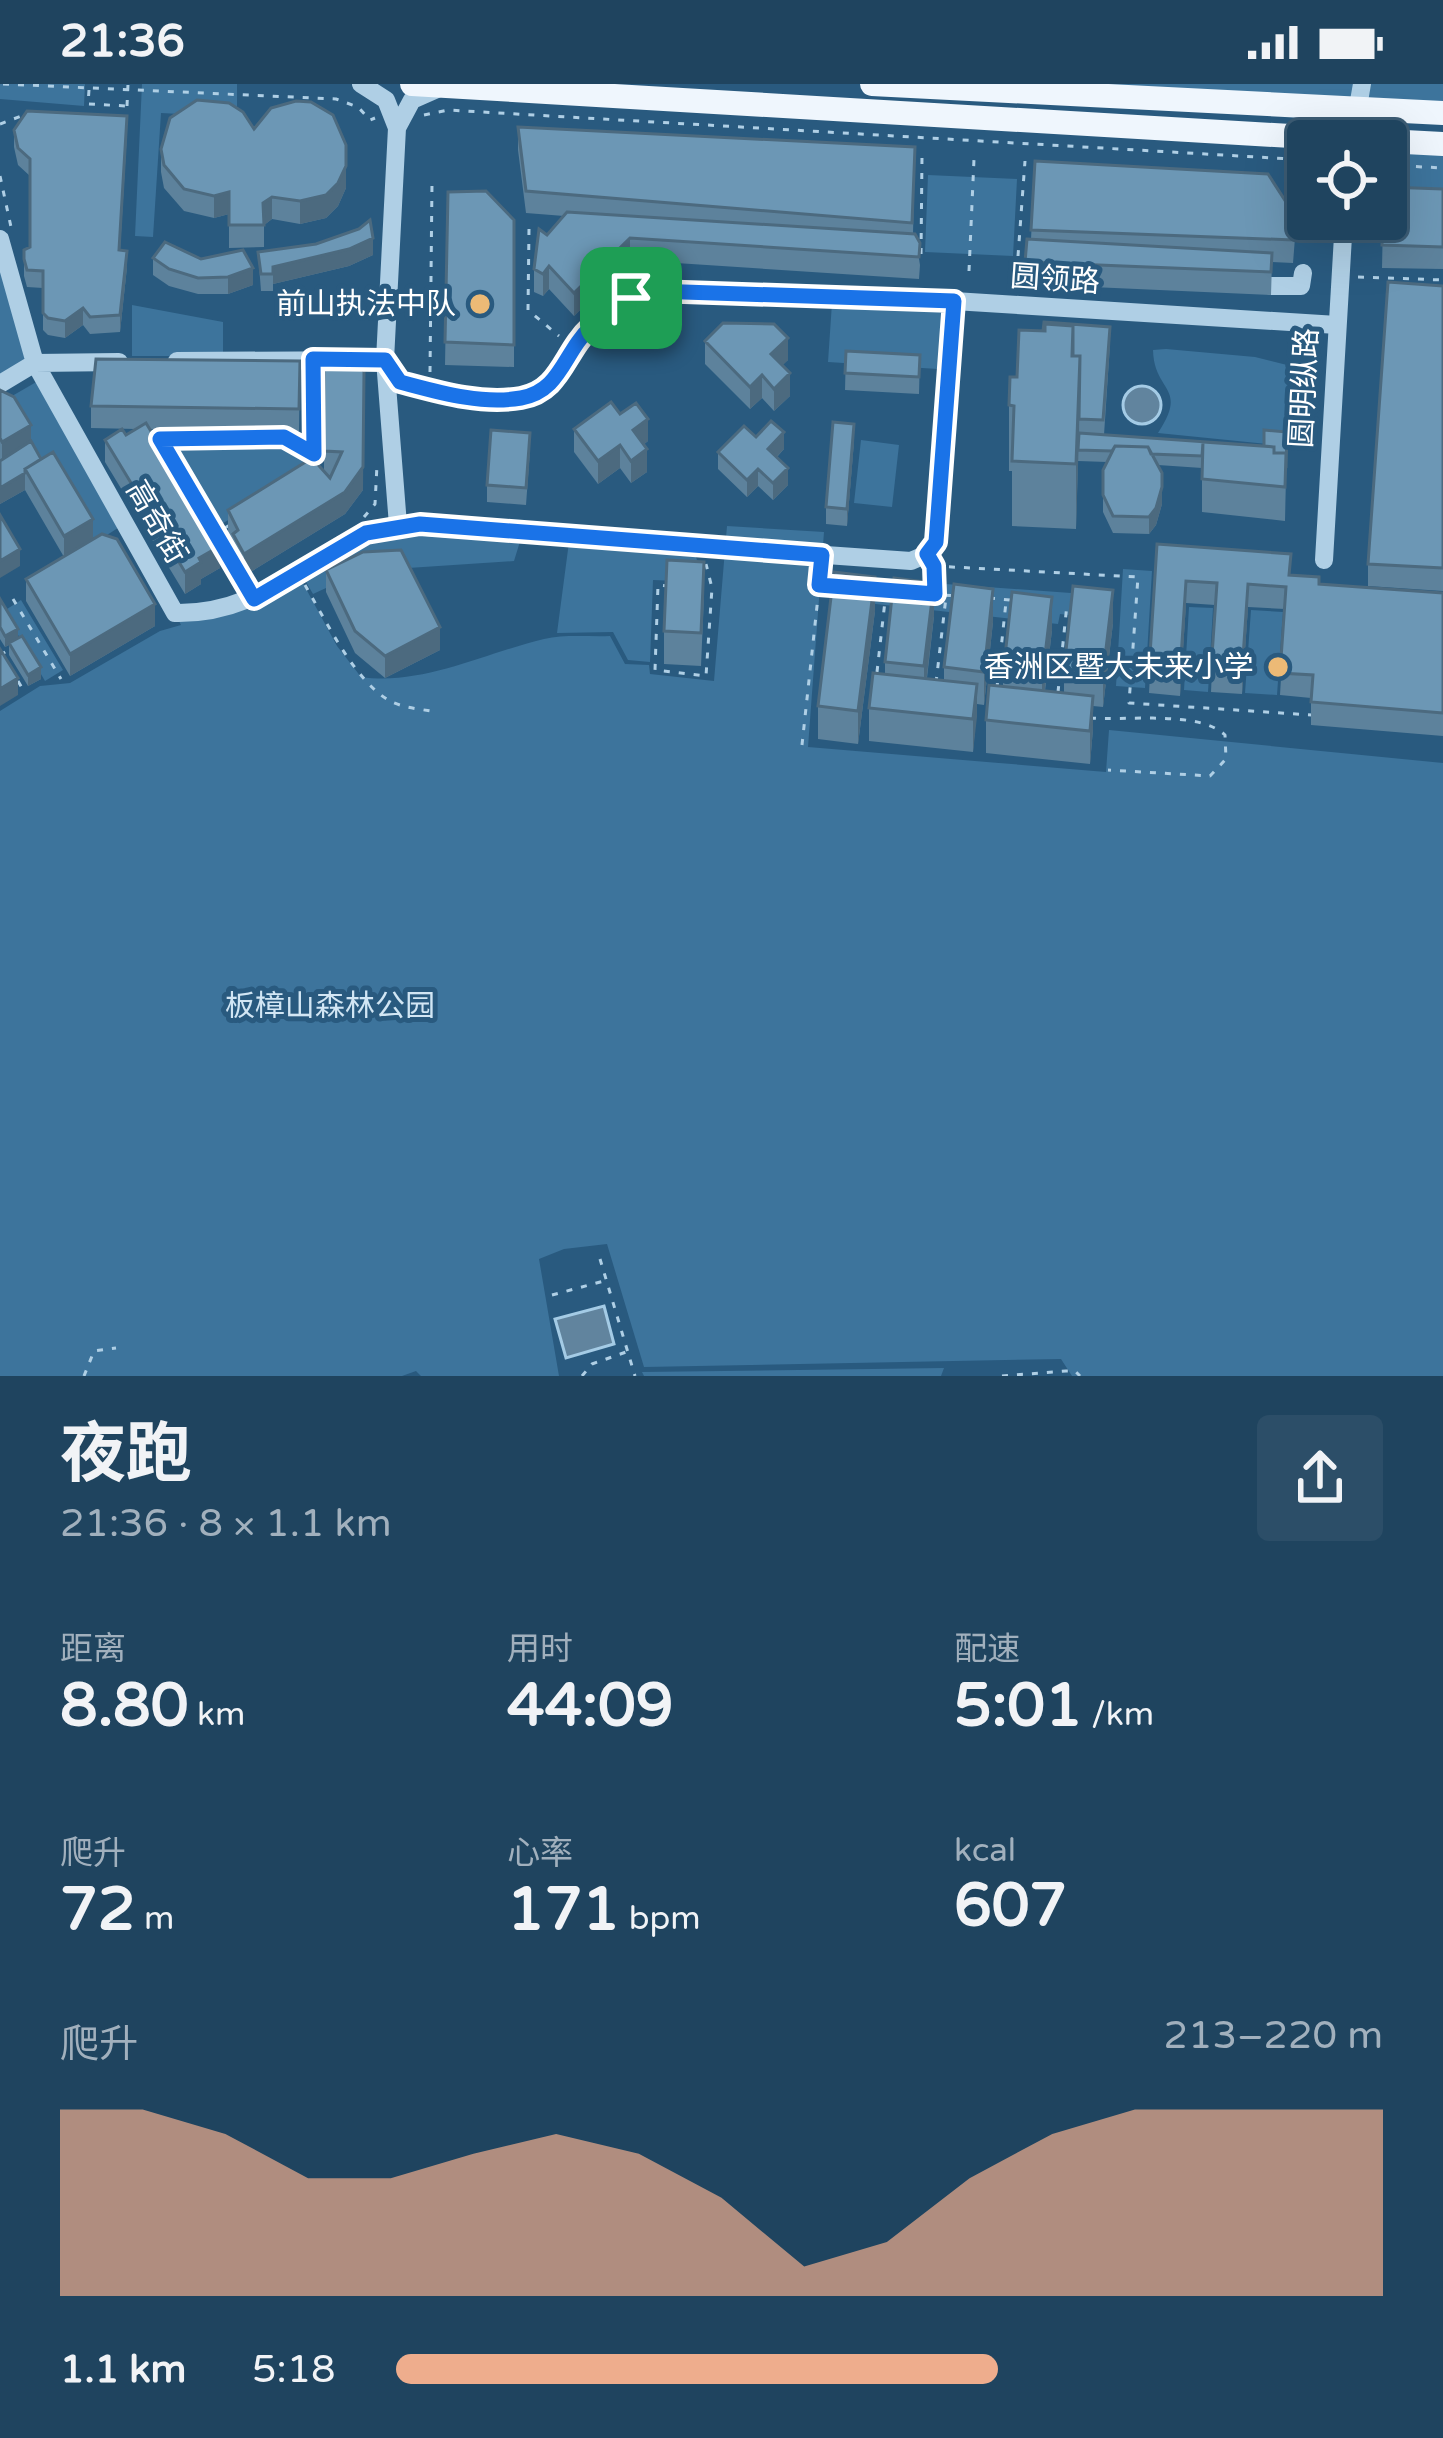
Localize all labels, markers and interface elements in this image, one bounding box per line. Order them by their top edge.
text: 21:36 [60,15,185,69]
map controls [1287,120,1407,240]
button: locate [1287,120,1407,240]
pin [580,247,682,349]
street label: 圆领路 [1009,258,1101,301]
icon: arrive [598,265,664,331]
place label: 前山执法中队 [276,286,456,323]
marker: 前山执法中队 [467,291,493,317]
street label: 圆明纵路 [1283,327,1326,449]
street label: 高奇街 [118,474,195,570]
place label: 香洲区暨大未来小学 [984,649,1254,686]
marker: 香洲区暨大未来小学 [1265,654,1291,680]
park label: 板樟山森林公园 [225,988,435,1025]
text: 夜跑 [60,1415,192,1495]
button: share [1257,1415,1383,1541]
text: 21:36 · 8 × 1.1 km [60,1500,392,1547]
text: 距离 [60,1630,126,1669]
text: 用时 [507,1630,573,1669]
text: 配速 [954,1630,1020,1669]
text: 8.80 [60,1670,188,1742]
text: 44:09 [507,1670,673,1742]
text: 5:01 [954,1670,1083,1742]
text: km [188,1695,245,1734]
text: /km [1083,1695,1154,1734]
text: kcal [954,1831,1016,1870]
text: 爬升 [60,1834,126,1873]
text: 心率 [507,1834,573,1873]
text: 607 [954,1870,1067,1942]
text: 72 [60,1874,135,1946]
text: 171 [507,1874,620,1946]
text: m [135,1899,174,1938]
text: bpm [620,1899,701,1938]
text: 213–220 m [1163,2012,1383,2059]
text: 爬升 [60,2021,138,2068]
text: 1.1 km [60,2346,186,2393]
text: 5:18 [252,2346,336,2393]

